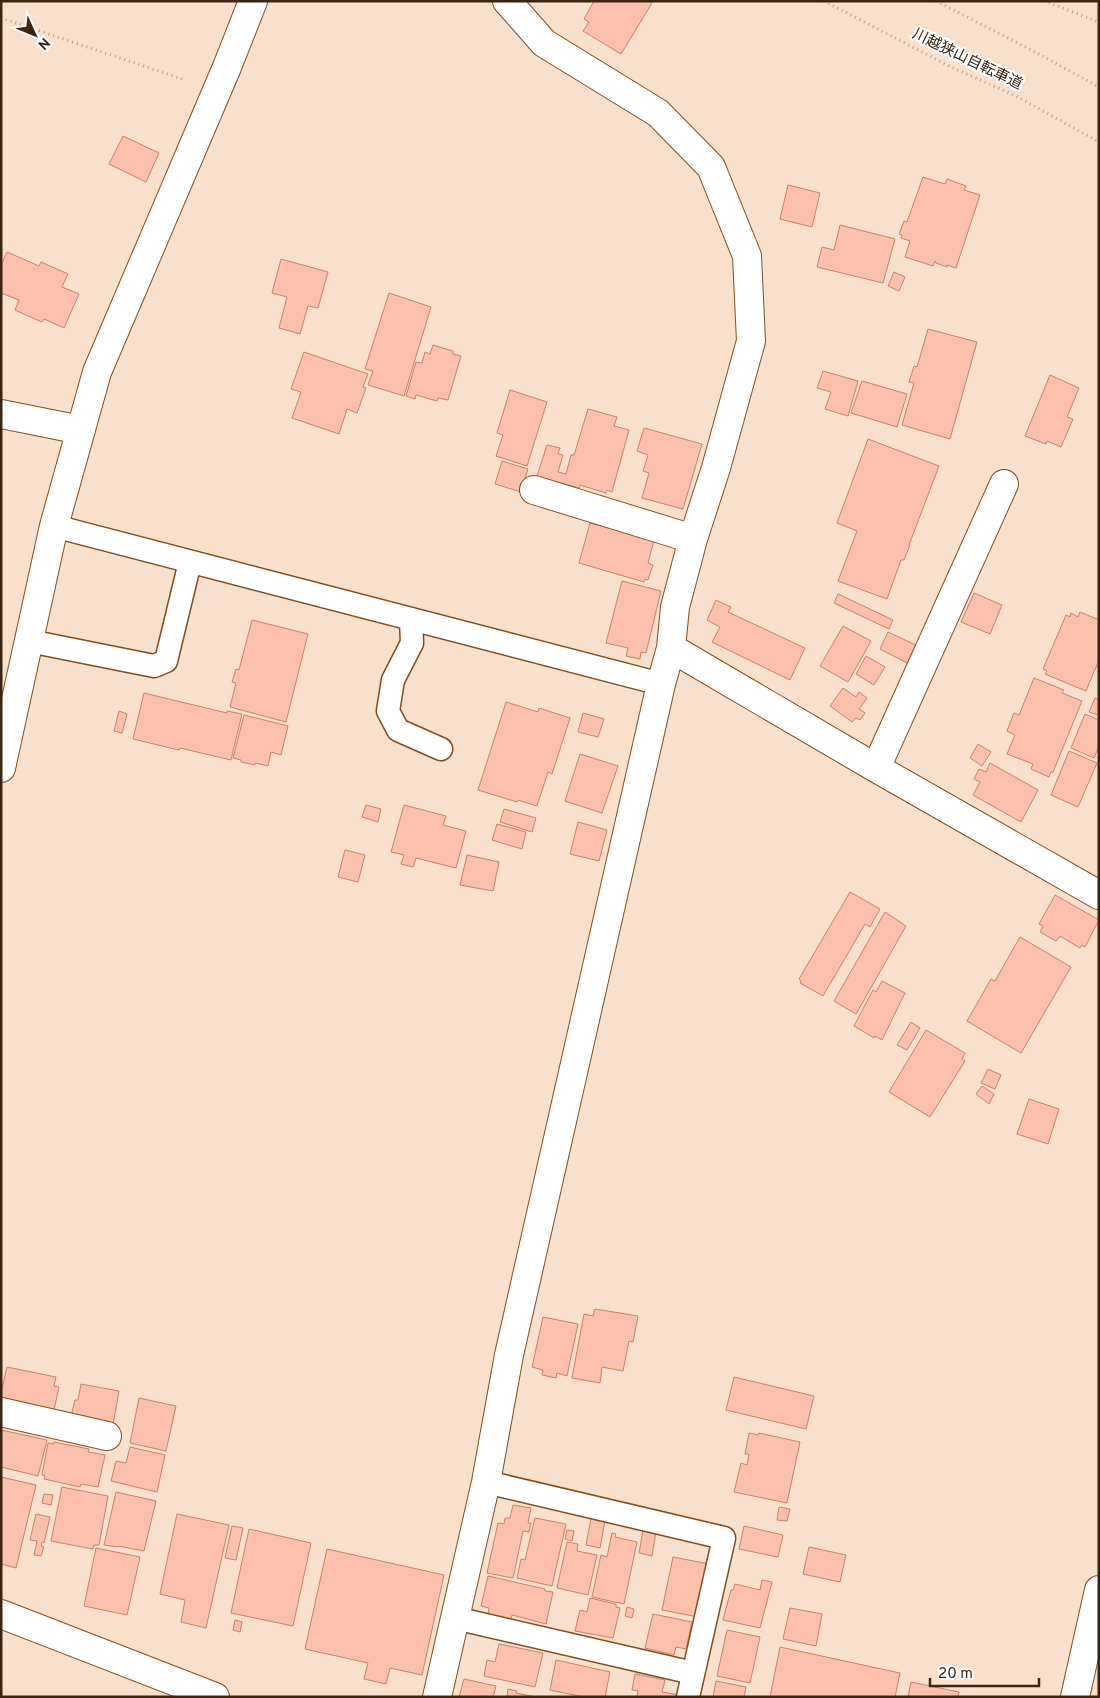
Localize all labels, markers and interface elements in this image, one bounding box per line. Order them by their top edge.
north arrow [10,10,60,60]
street label: 川越狭山自転車道 [909,25,1025,95]
text: N [34,33,53,53]
scale bar [930,1656,1039,1688]
text: 20 m [938,1665,973,1684]

